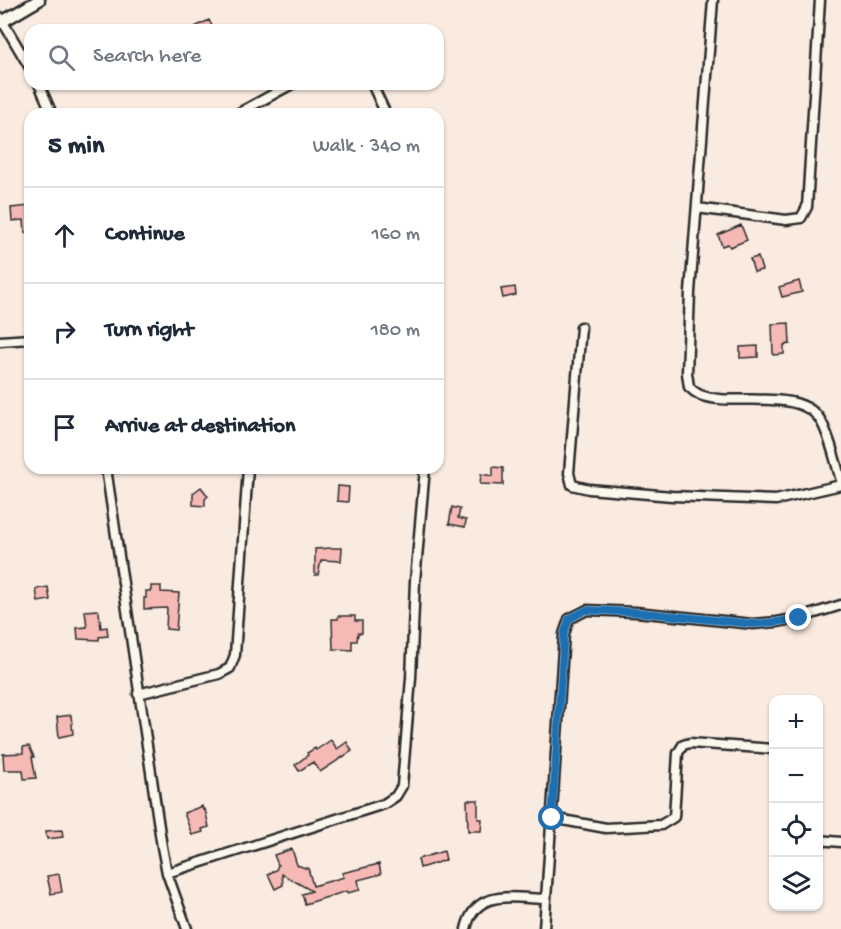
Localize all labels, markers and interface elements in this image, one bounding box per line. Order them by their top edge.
search box [24,24,444,90]
icon: search [45,41,78,74]
text: Search here [93,44,201,70]
text: 5 min [48,132,104,163]
text: Walk · 340 m [313,136,420,159]
icon: ahead [48,219,81,252]
text: Continue [105,222,185,248]
text: 160 m [371,224,420,247]
icon: right [48,315,81,348]
text: Turn right [105,318,193,344]
text: 180 m [371,320,420,343]
icon: arrive [48,411,81,444]
text: Arrive at destination [105,414,295,440]
route end [785,604,811,630]
map controls [769,695,823,911]
button: + [769,695,823,749]
button: − [769,749,823,803]
button: locate [769,803,823,857]
route start [538,804,564,830]
button: layers [769,857,823,911]

